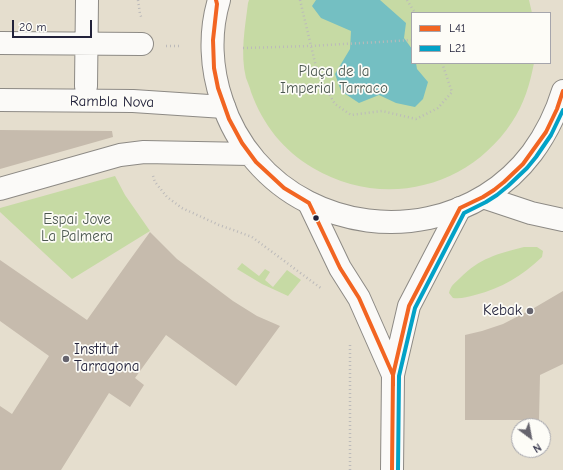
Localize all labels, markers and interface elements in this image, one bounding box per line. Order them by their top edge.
scale bar [14,12,94,38]
legend [411,12,551,64]
text: 20 m [19,20,47,34]
text: L41 [449,21,466,35]
text: L21 [449,41,466,55]
park label: Plaça de la Imperial Tarraco [280,63,388,98]
street label: Rambla Nova [70,92,154,112]
park label: Espai Jove La Palmera [41,211,113,246]
unlabelled marker [311,213,321,223]
place label: Kebak [483,302,522,320]
marker: Kebak [525,306,535,316]
place label: Institut Tarragona [74,341,139,376]
marker: Institut Tarragona [61,354,71,364]
north arrow [511,418,551,458]
text: N [531,440,544,455]

